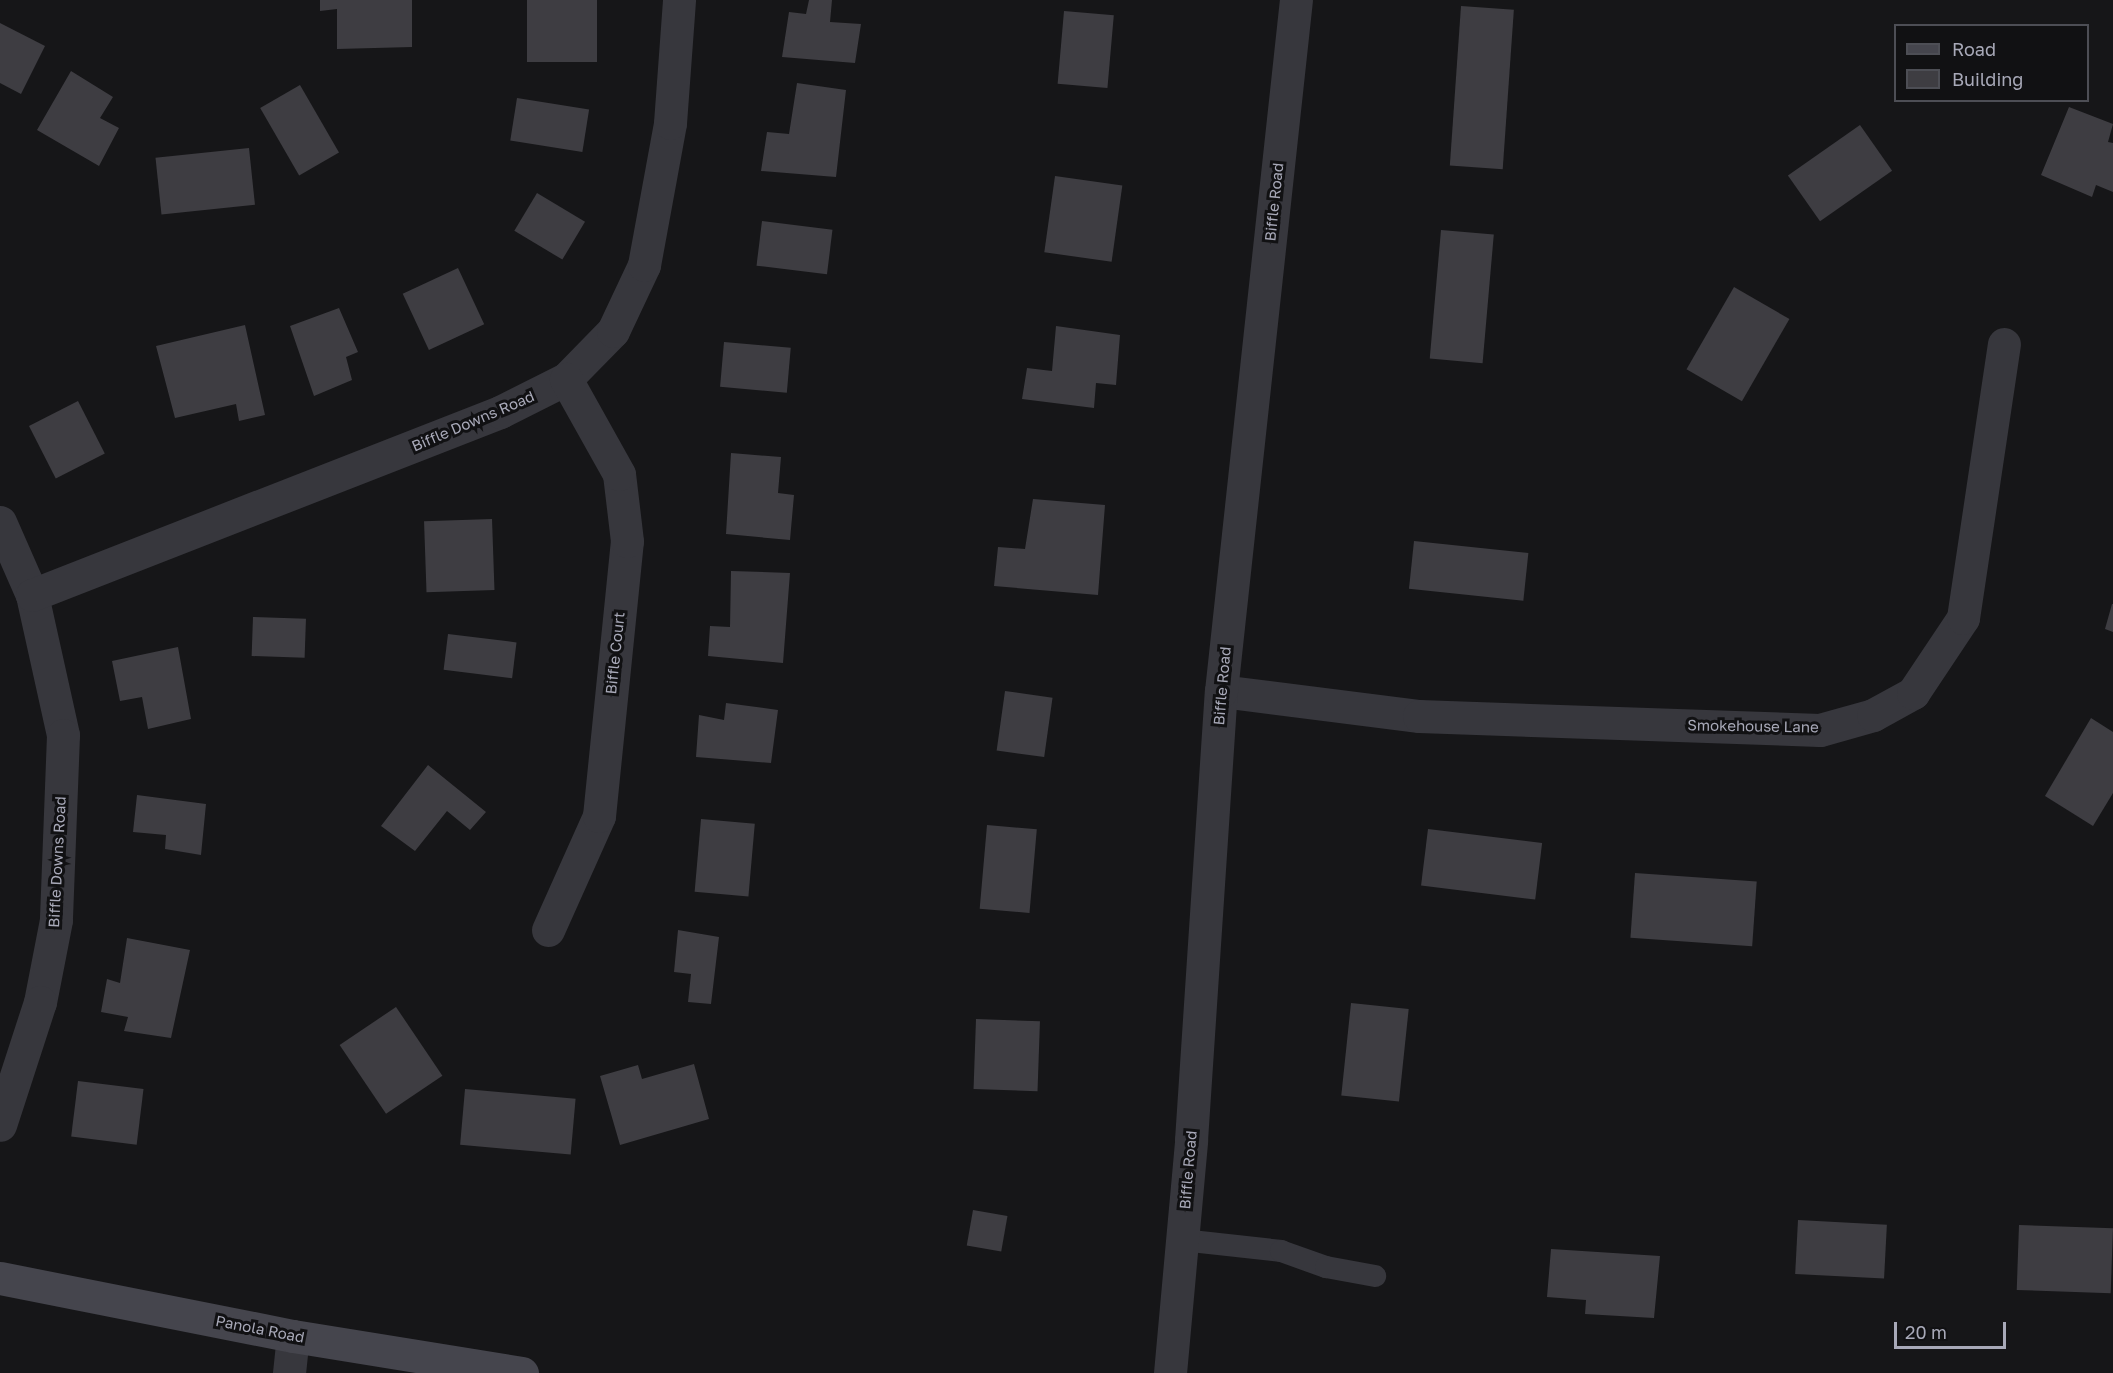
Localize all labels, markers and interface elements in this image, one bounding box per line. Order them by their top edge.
legend [1894,24,2089,102]
text: Road [1952,38,1996,60]
text: Building [1952,68,2023,90]
street label: Biffle Road [1261,162,1287,242]
street label: Biffle Downs Road [409,387,537,455]
street label: Biffle Court [602,611,628,695]
street label: Biffle Road [1210,646,1234,726]
street label: Smokehouse Lane [1687,716,1819,736]
street label: Biffle Downs Road [45,796,69,928]
street label: Biffle Road [1176,1130,1200,1210]
scale bar [1897,1310,2010,1348]
street label: Panola Road [214,1312,306,1346]
text: 20 m [1905,1321,1947,1343]

